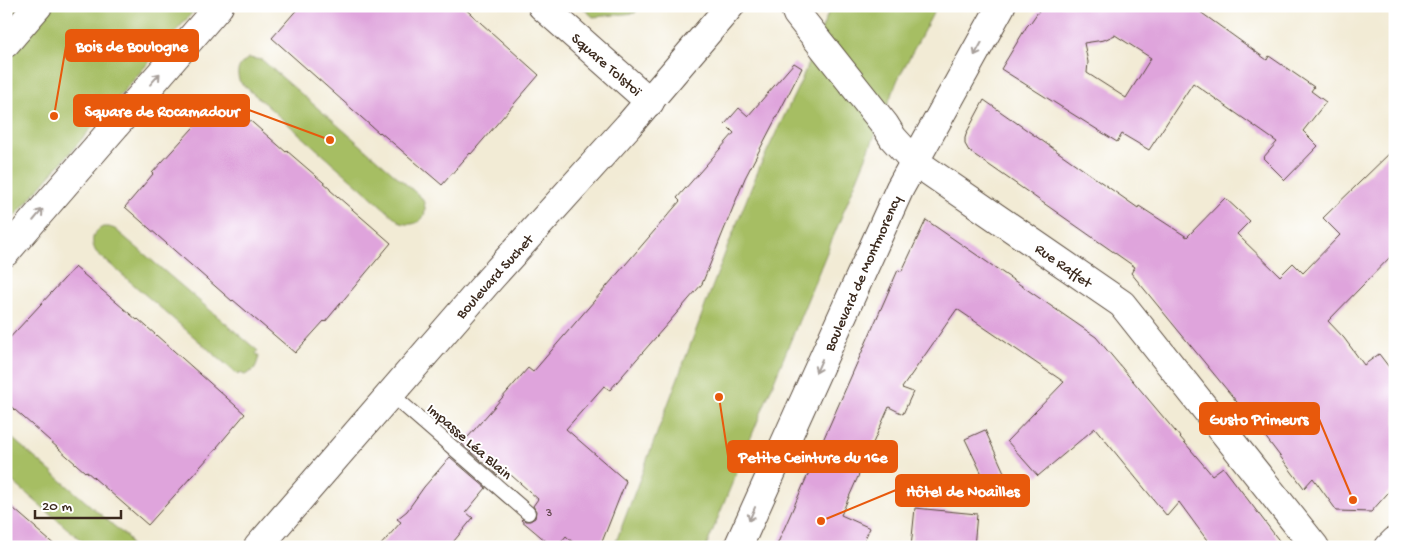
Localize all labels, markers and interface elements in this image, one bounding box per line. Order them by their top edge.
callout: Bois de Boulogne [66,30,198,61]
street label: Square Tolstoï [567,30,645,101]
text: Bois de Boulogne [75,39,189,58]
one-way arrow [972,41,982,56]
one-way arrow [149,72,161,85]
callout: Square de Rocamadour [74,95,249,126]
text: Square de Rocamadour [85,104,242,123]
street label: Boulevard de Montmorency [821,193,907,355]
one-way arrow [32,209,43,222]
street label: Boulevard Suchet [452,230,539,324]
street label: Rue Raffet [1031,240,1096,294]
one-way arrow [814,358,824,373]
street label: Impasse Léa Blain [422,401,515,484]
callout: Gusto Primeurs [1200,403,1319,434]
text: Gusto Primeurs [1210,412,1309,431]
callout: Petite Ceinture du 16e [728,441,897,472]
text: Petite Ceinture du 16e [738,450,888,469]
callout: Hôtel de Noailles [896,475,1029,506]
text: Hôtel de Noailles [906,484,1021,503]
scale bar [35,488,121,520]
text: 20 m [42,498,72,516]
one-way arrow [747,506,757,521]
house number: 3 [545,507,552,521]

